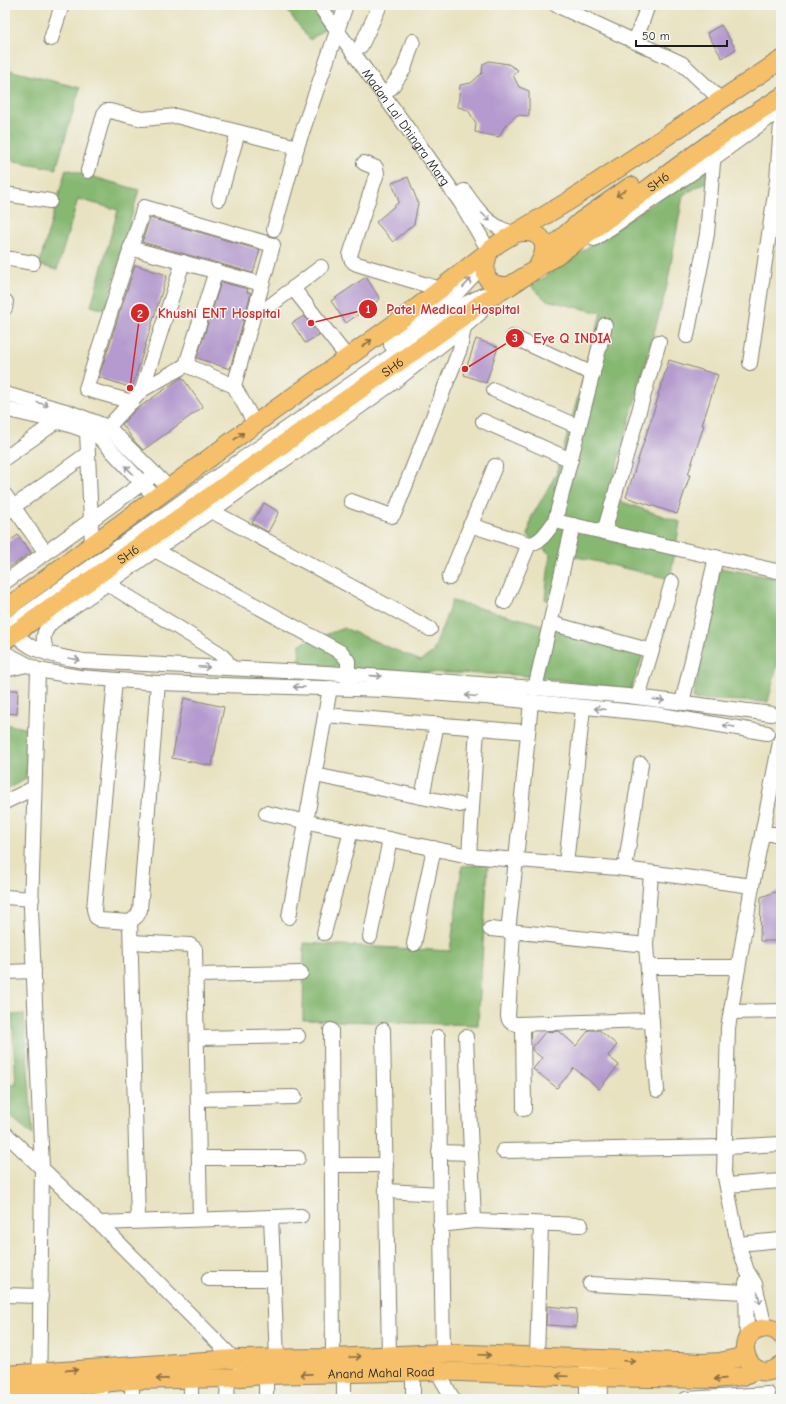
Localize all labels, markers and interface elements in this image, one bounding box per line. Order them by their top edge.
scale bar [636,22,727,48]
text: 50 m [642,29,670,43]
street label: Madan Lal Dhingra Marg [359,65,453,188]
street label: SH6 [644,168,672,194]
one-way arrow [615,189,626,197]
one-way arrow [481,213,491,222]
one-way arrow [462,278,471,288]
callout: Patel Medical Hospital [358,296,528,322]
callout: Khushi ENT Hospital [130,300,289,326]
text: Patel Medical Hospital [386,301,520,318]
text: 1 [366,302,371,316]
text: Khushi ENT Hospital [158,305,280,322]
text: 2 [137,307,143,321]
callout: Eye Q INDIA [505,325,619,351]
text: Eye Q INDIA [533,330,611,347]
text: 3 [512,331,518,345]
one-way arrow [361,339,372,347]
street label: SH6 [378,354,406,380]
one-way arrow [36,401,49,409]
one-way arrow [233,432,244,440]
one-way arrow [124,465,134,475]
street label: SH6 [114,541,142,567]
one-way arrow [68,655,81,663]
one-way arrow [197,664,210,671]
one-way arrow [369,673,382,680]
one-way arrow [293,683,306,691]
one-way arrow [465,693,478,700]
one-way arrow [652,696,665,704]
one-way arrow [594,706,607,713]
one-way arrow [723,722,736,730]
one-way arrow [755,1291,763,1304]
one-way arrow [478,1351,491,1359]
one-way arrow [348,1353,361,1360]
one-way arrow [622,1357,635,1364]
street label: Anand Mahal Road [328,1364,435,1381]
one-way arrow [65,1367,78,1374]
one-way arrow [300,1370,313,1378]
one-way arrow [556,1373,569,1380]
one-way arrow [156,1375,169,1383]
one-way arrow [714,1375,727,1382]

